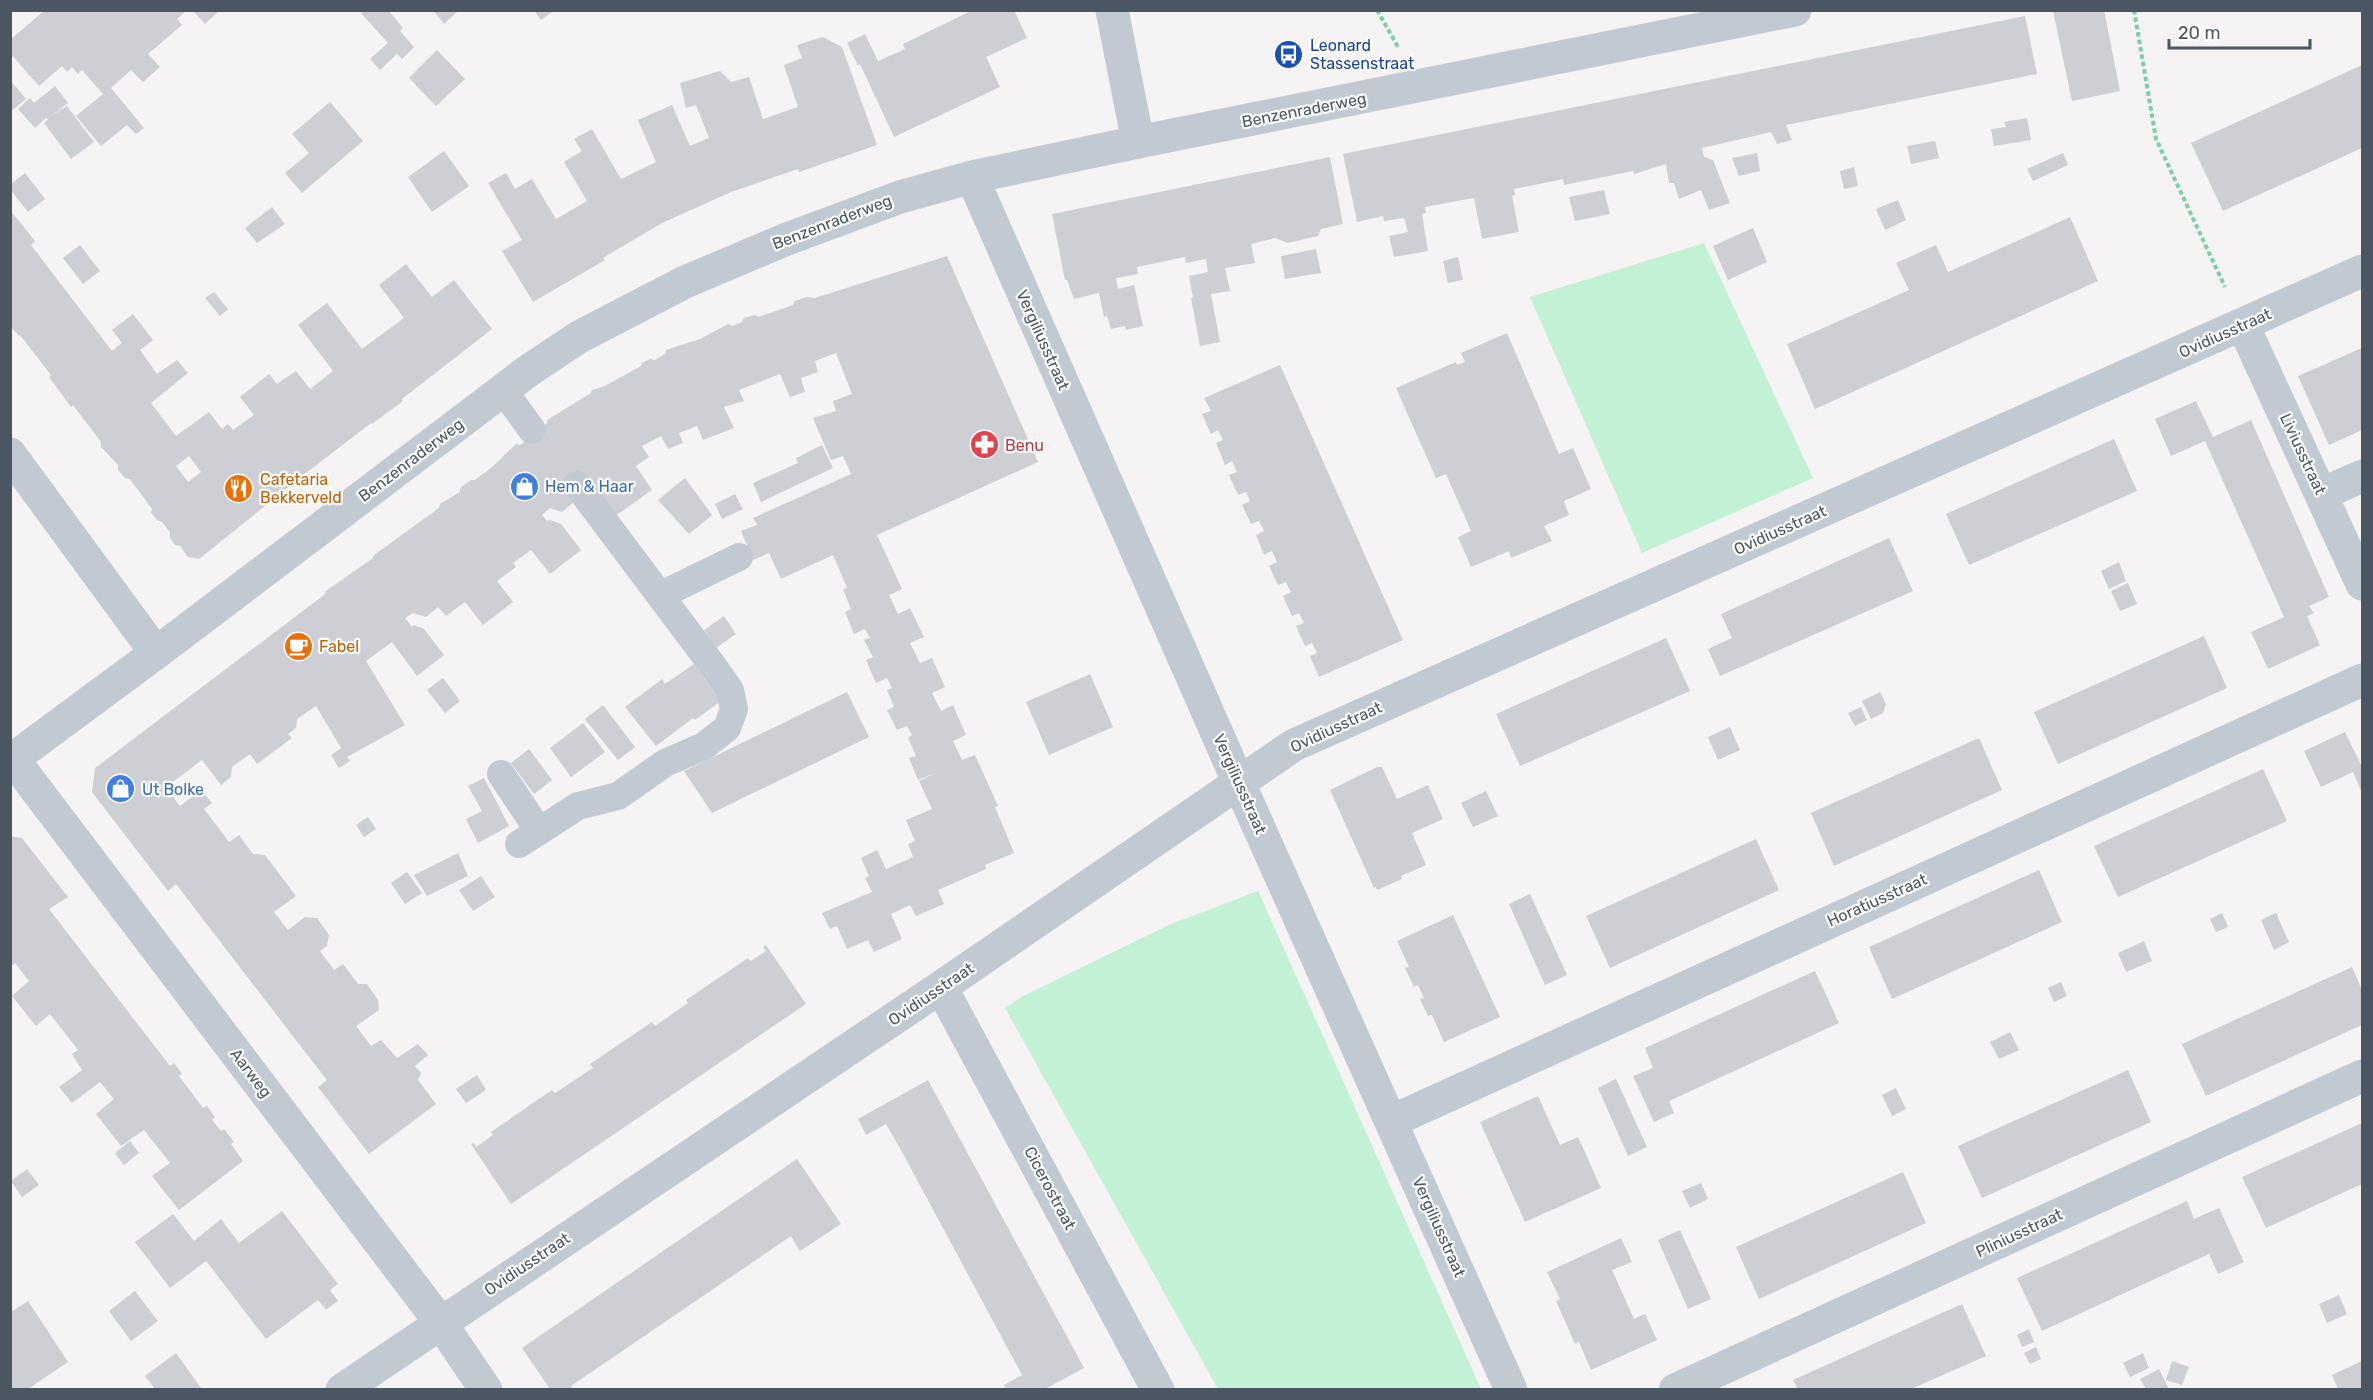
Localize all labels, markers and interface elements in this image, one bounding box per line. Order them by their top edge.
scale bar [2169,12,2310,50]
text: 20 m [2178,22,2220,44]
place label: Leonard Stassenstraat [1310,36,1414,73]
bus stop icon: Leonard Stassenstraat [1273,38,1305,70]
street label: Benzenraderweg [1240,89,1368,131]
street label: Benzenraderweg [770,190,894,254]
street label: Vergiliusstraat [1012,287,1074,393]
street label: Ovidiusstraat [2176,304,2274,362]
street label: Liviusstraat [2276,410,2330,498]
street label: Benzenraderweg [355,414,467,506]
pharmacy icon: Benu [968,429,1000,461]
place label: Benu [1005,436,1044,455]
place label: Cafetaria Bekkerveld [260,470,342,507]
shop icon: Hem & Haar [508,470,540,502]
restaurant icon: Cafetaria Bekkerveld [223,472,255,504]
place label: Hem & Haar [545,477,634,496]
street label: Ovidiusstraat [1731,501,1829,559]
cafe icon: Fabel [282,630,314,662]
place label: Fabel [319,637,359,656]
street label: Ovidiusstraat [1287,697,1385,757]
street label: Vergiliusstraat [1209,731,1271,837]
shop icon: Ut Bolke [105,773,137,805]
place label: Ut Bolke [142,780,204,799]
street label: Horatiusstraat [1824,869,1930,931]
street label: Ovidiusstraat [885,958,977,1030]
street label: Aarweg [226,1045,276,1101]
street label: Cicerostraat [1020,1143,1080,1233]
street label: Vergiliusstraat [1408,1174,1470,1280]
street label: Pliniusstraat [1973,1205,2065,1261]
street label: Ovidiusstraat [481,1228,573,1300]

